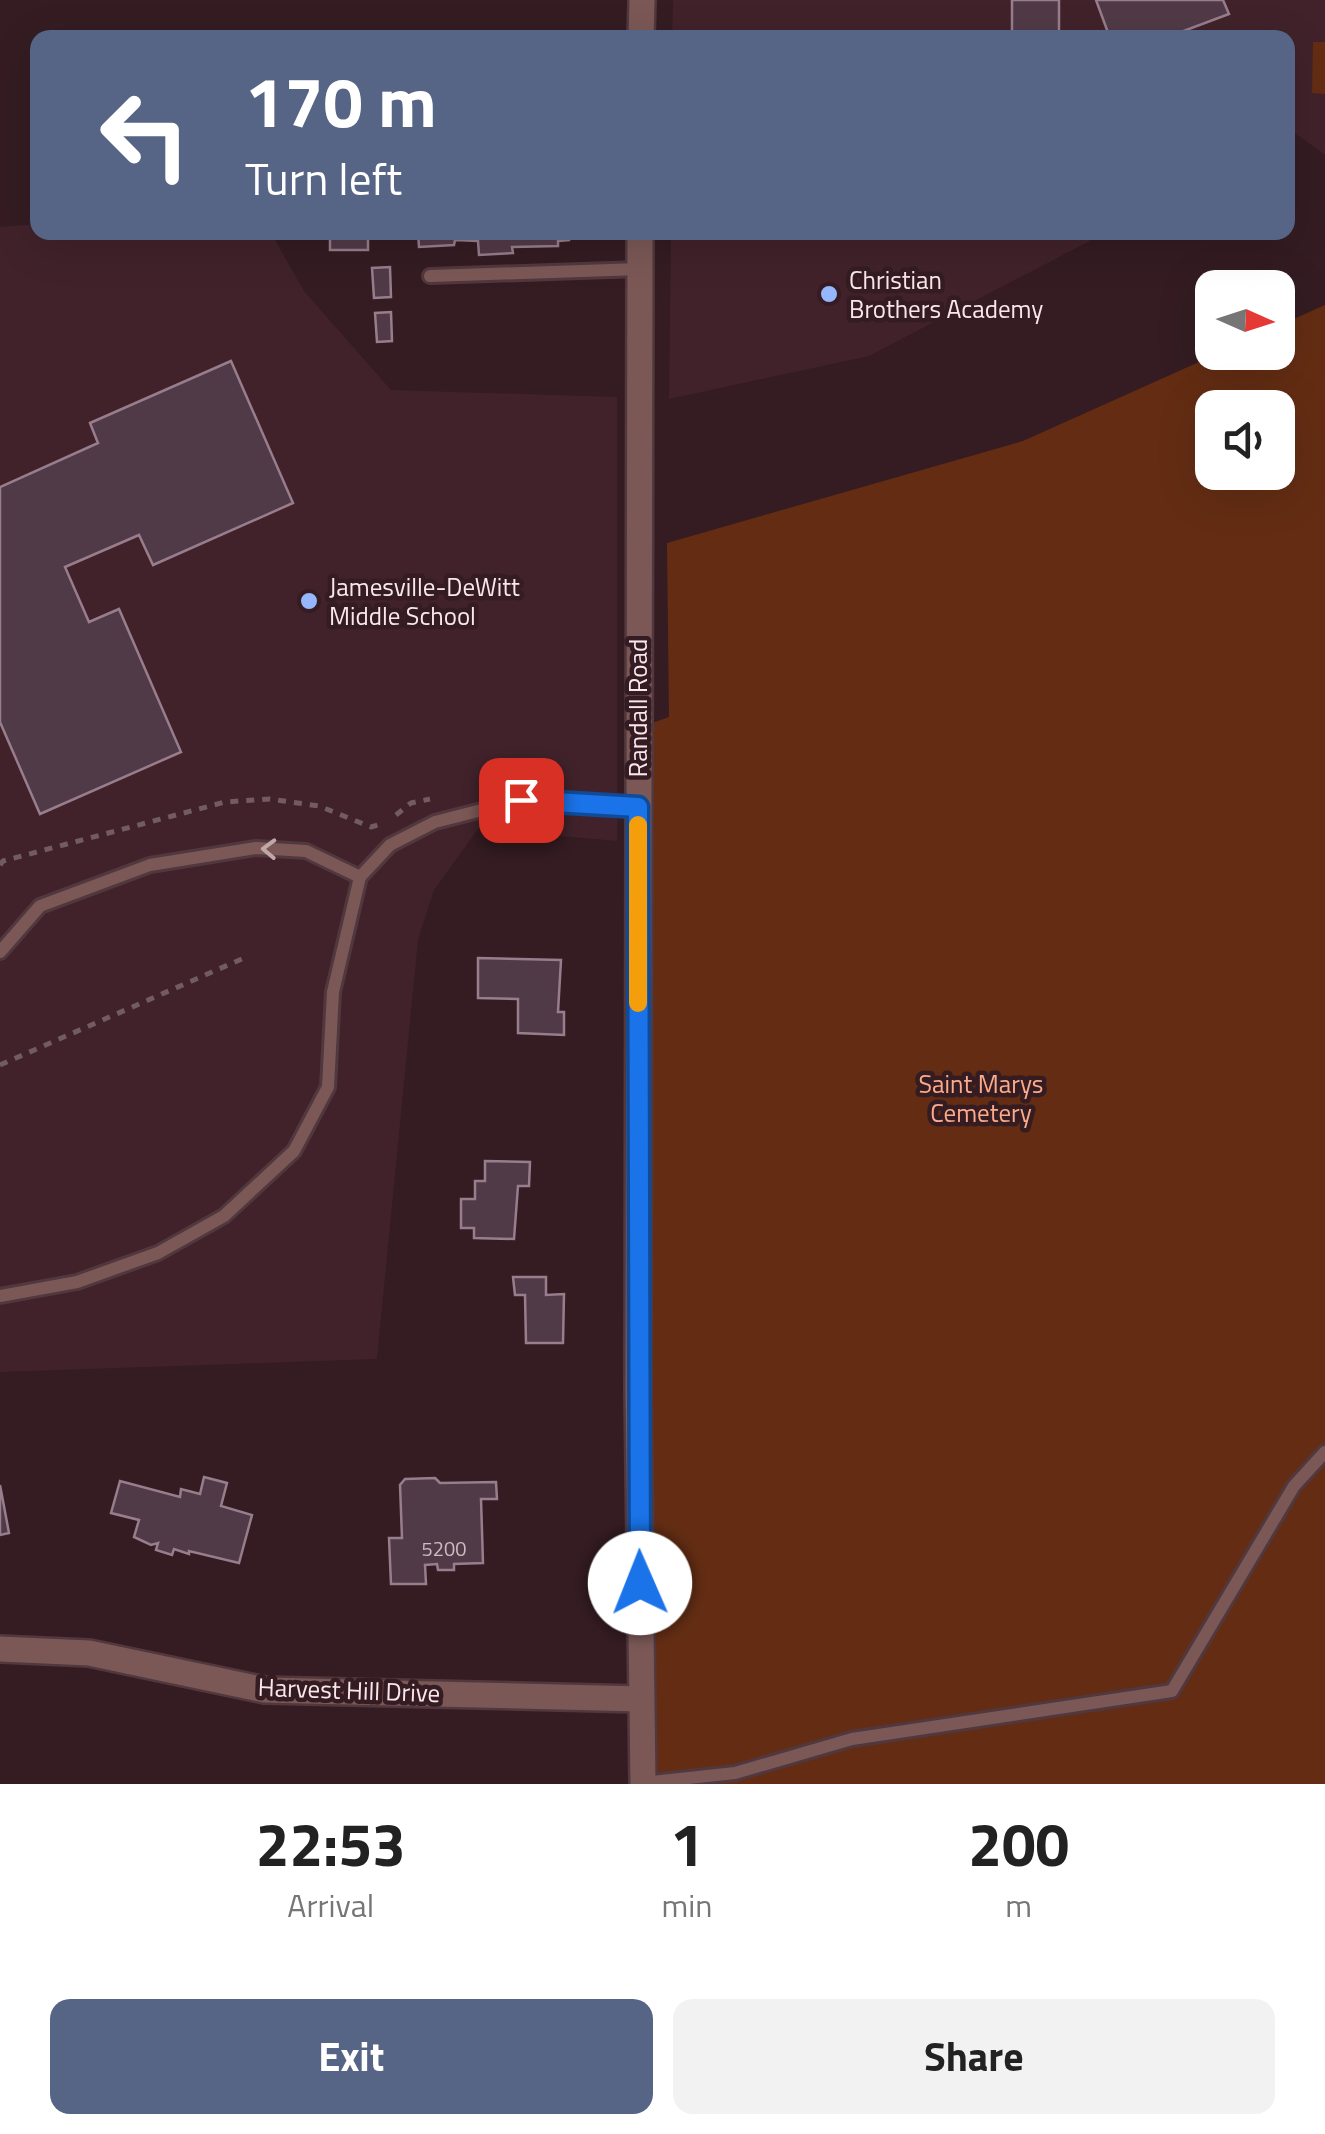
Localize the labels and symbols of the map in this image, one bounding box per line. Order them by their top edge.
place label: Christian Brothers Academy [849,261,1043,328]
north arrow [1195,270,1295,370]
marker: Christian Brothers Academy [818,283,840,305]
place label: Jamesville-DeWitt Middle School [329,568,520,635]
marker: Jamesville-DeWitt Middle School [298,590,320,612]
street label: Randall Road [619,639,657,777]
pin [479,758,564,843]
one-way arrow [260,839,276,860]
park label: Saint Marys Cemetery [919,1065,1043,1132]
position arrow [588,1531,692,1635]
house number: 5200 [422,1533,466,1564]
street label: Harvest Hill Drive [257,1668,441,1712]

